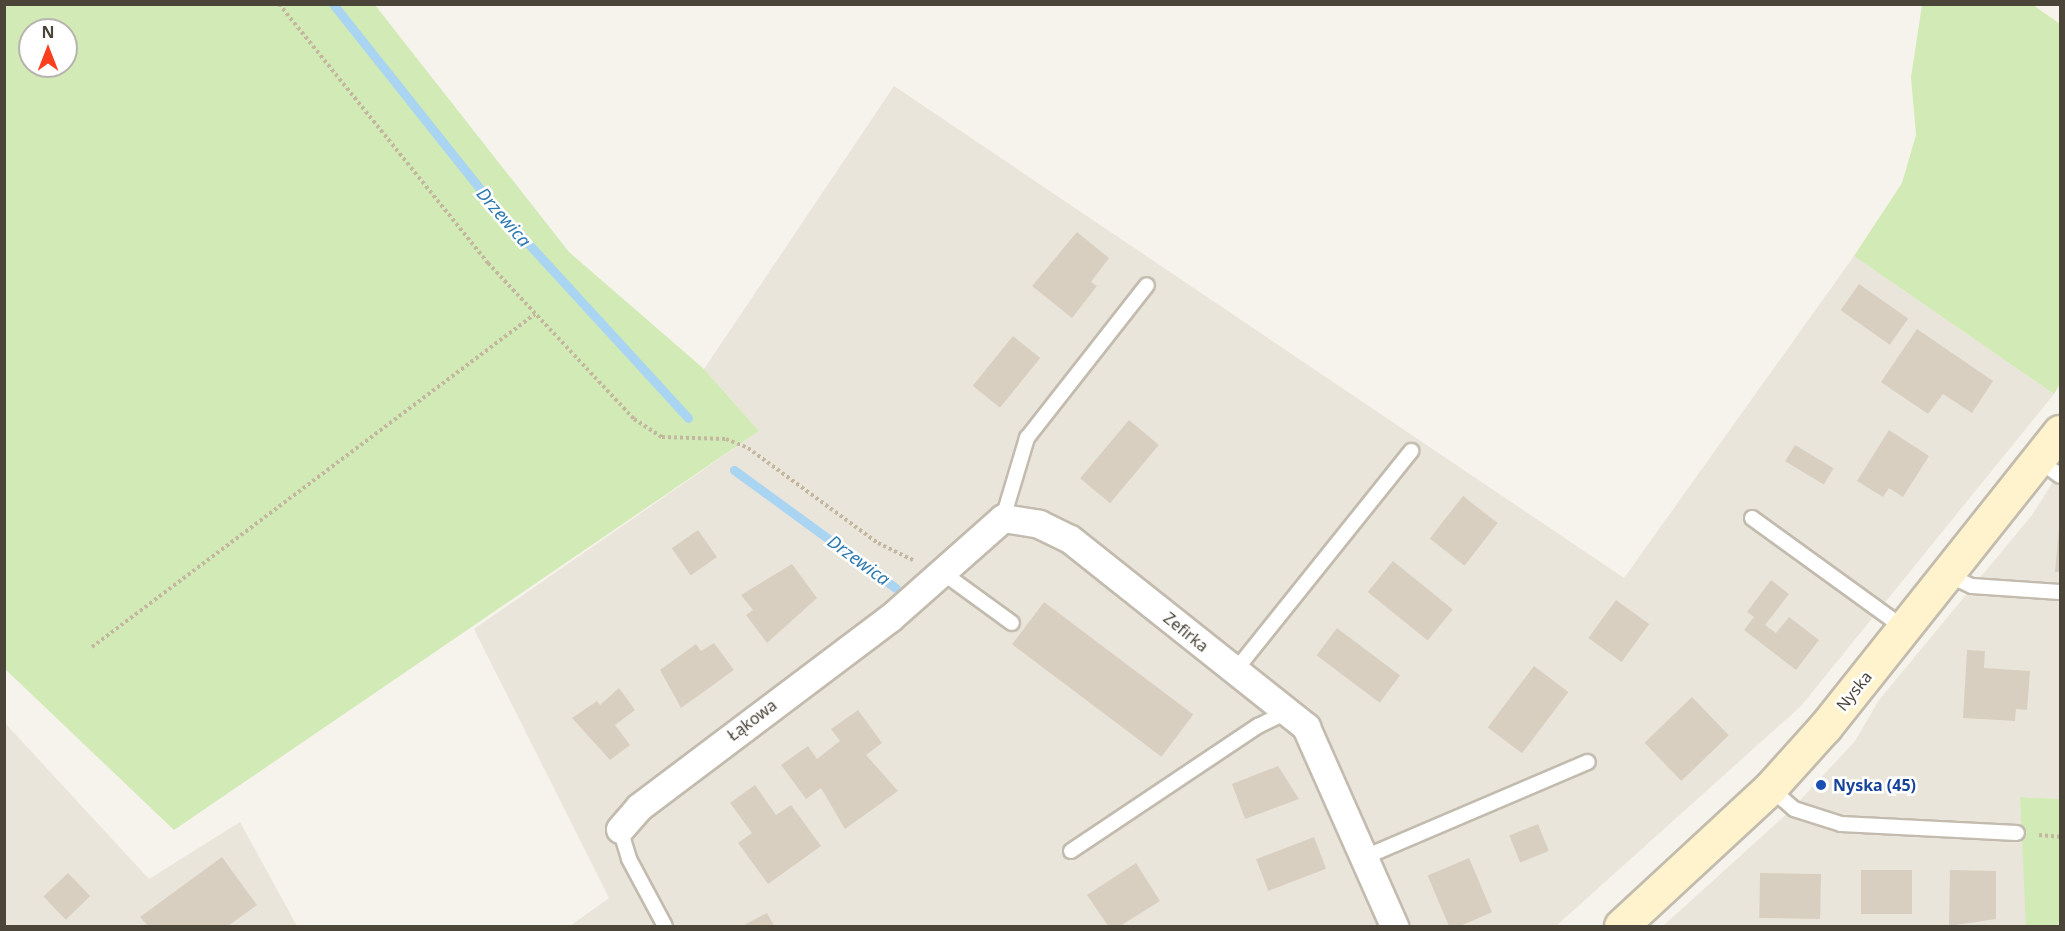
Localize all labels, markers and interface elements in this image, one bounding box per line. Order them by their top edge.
north arrow [18,18,78,78]
text: N [41,21,55,43]
water label: Drzewica [472,183,536,251]
water label: Drzewica [824,530,894,590]
street label: Zefirka [1160,608,1212,656]
street label: Nyska [1832,667,1876,715]
street label: Łąkowa [724,695,780,745]
place label: Nyska (45) [1833,775,1916,795]
marker: Nyska (45) [1814,778,1828,792]

